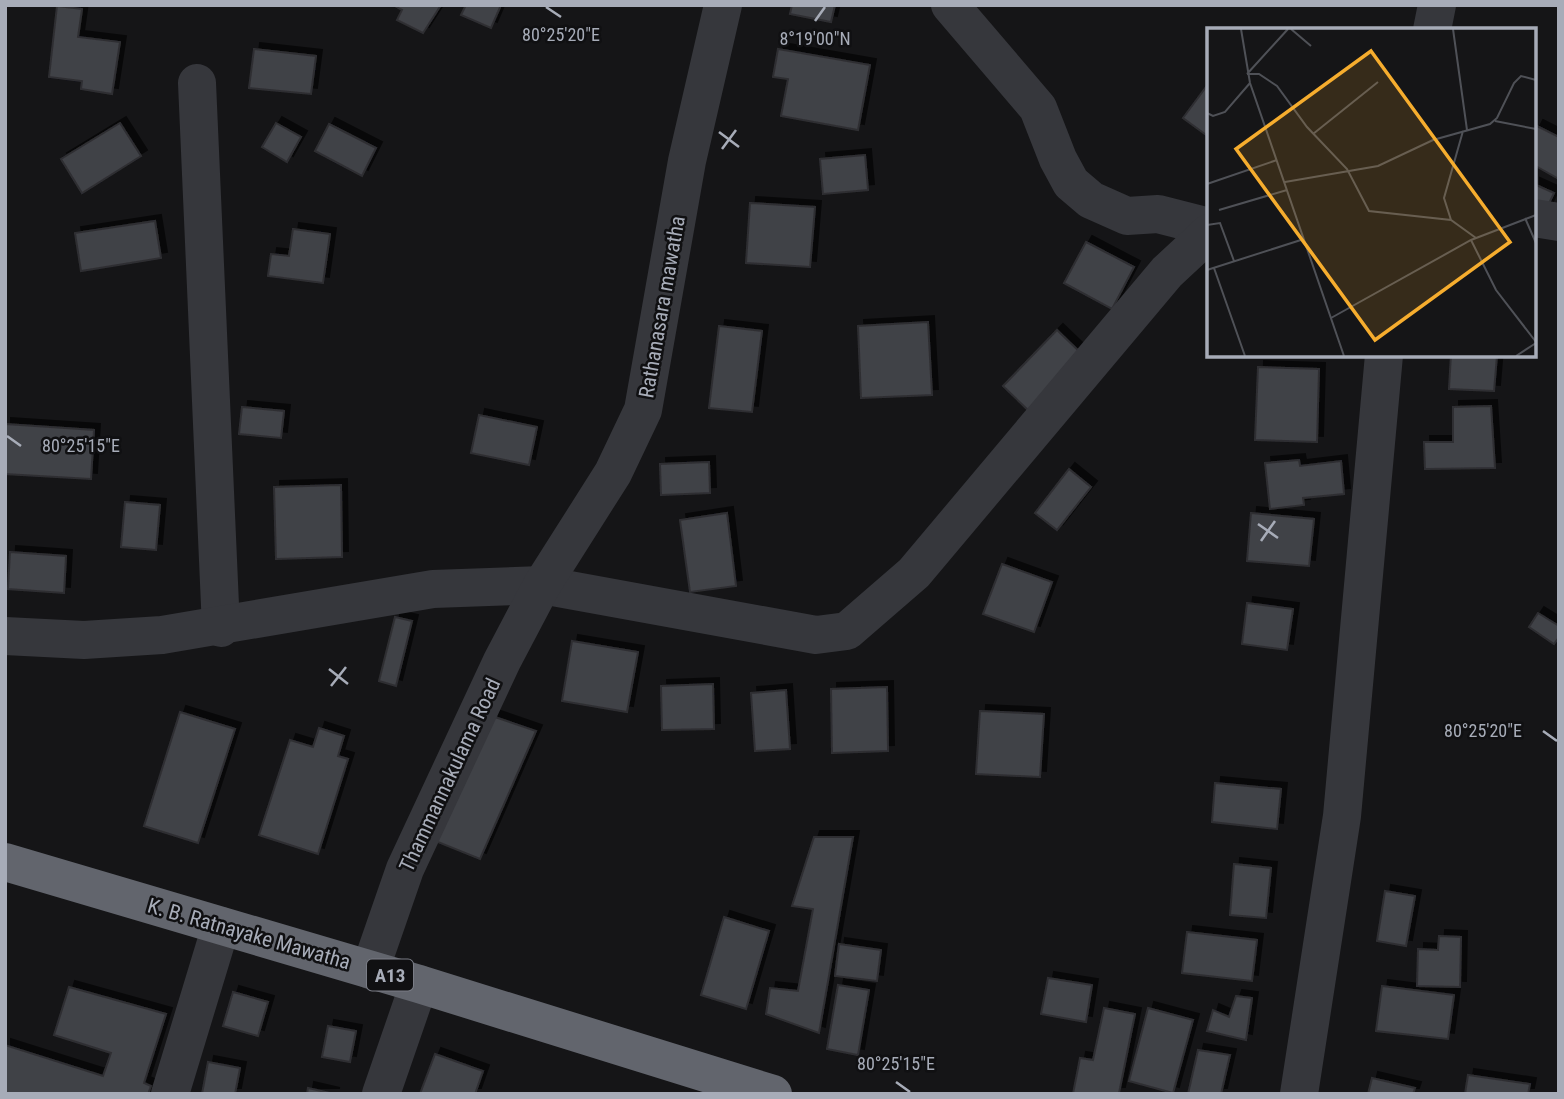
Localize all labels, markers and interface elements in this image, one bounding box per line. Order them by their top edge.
text: 80°25'20"E [522,24,600,45]
text: 8°19'00"N [779,28,851,49]
inset map [1207,28,1536,357]
street label: Rathanasara mawatha [634,214,690,400]
text: 80°25'15"E [42,435,120,456]
street label: Thammannakulama Road [395,675,505,875]
text: 80°25'20"E [1444,720,1522,741]
street label: K. B. Ratnayake Mawatha [145,894,353,974]
road number: A13 [367,959,413,990]
text: 80°25'15"E [857,1053,935,1074]

